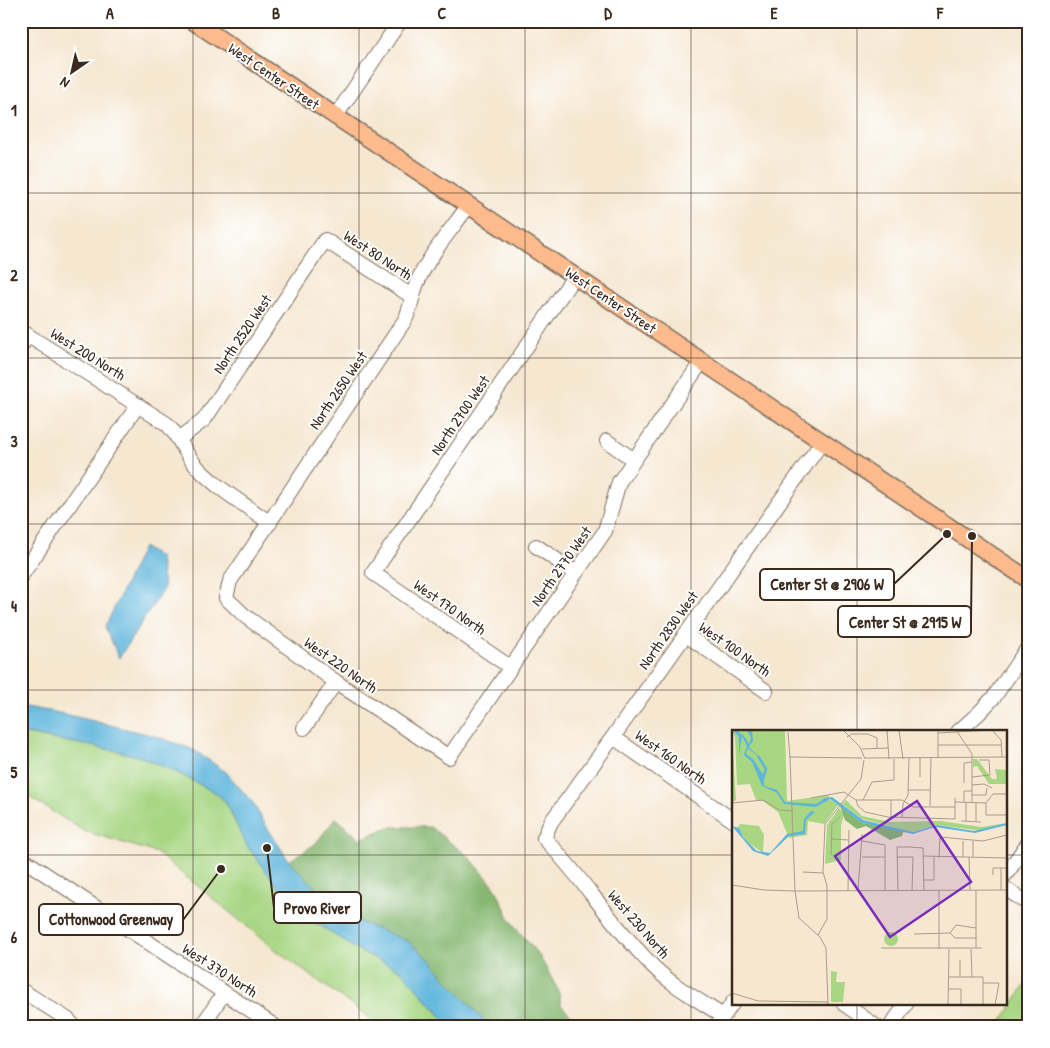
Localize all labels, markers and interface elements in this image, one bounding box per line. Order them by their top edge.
text: A [106,2,114,24]
text: B [272,2,280,24]
text: C [438,2,447,24]
text: D [604,2,612,24]
text: E [770,2,778,24]
text: F [936,2,944,24]
street label: West Center Street [224,38,324,115]
north arrow [48,48,98,98]
text: N [56,73,73,93]
text: 1 [11,99,17,121]
street label: West 80 North [340,225,416,285]
street label: West Center Street [561,262,661,339]
text: 2 [10,264,18,286]
street label: North 2520 West [208,290,277,378]
street label: West 200 North [46,323,130,385]
street label: North 2650 West [304,346,372,433]
street label: North 2700 West [426,370,495,459]
text: 3 [10,430,18,452]
street label: North 2770 West [526,521,597,610]
callout: Center St @ 2906 W [760,569,894,600]
text: Center St @ 2906 W [770,573,884,595]
street label: West 170 North [410,574,490,640]
street label: North 2830 West [633,586,703,673]
text: 4 [11,595,17,617]
callout: Center St @ 2915 W [838,606,971,637]
text: Center St @ 2915 W [849,611,961,633]
street label: West 100 North [695,617,775,681]
street label: West 220 North [300,632,382,698]
street label: West 160 North [631,725,711,789]
inset map [732,730,1008,1006]
text: 5 [11,761,18,783]
street label: West 230 North [603,885,675,963]
callout: Provo River [274,892,361,923]
text: Provo River [284,897,351,919]
callout: Cottonwood Greenway [39,904,183,935]
text: Cottonwood Greenway [49,908,173,931]
text: 6 [11,926,18,948]
street label: West 370 North [179,938,261,1002]

